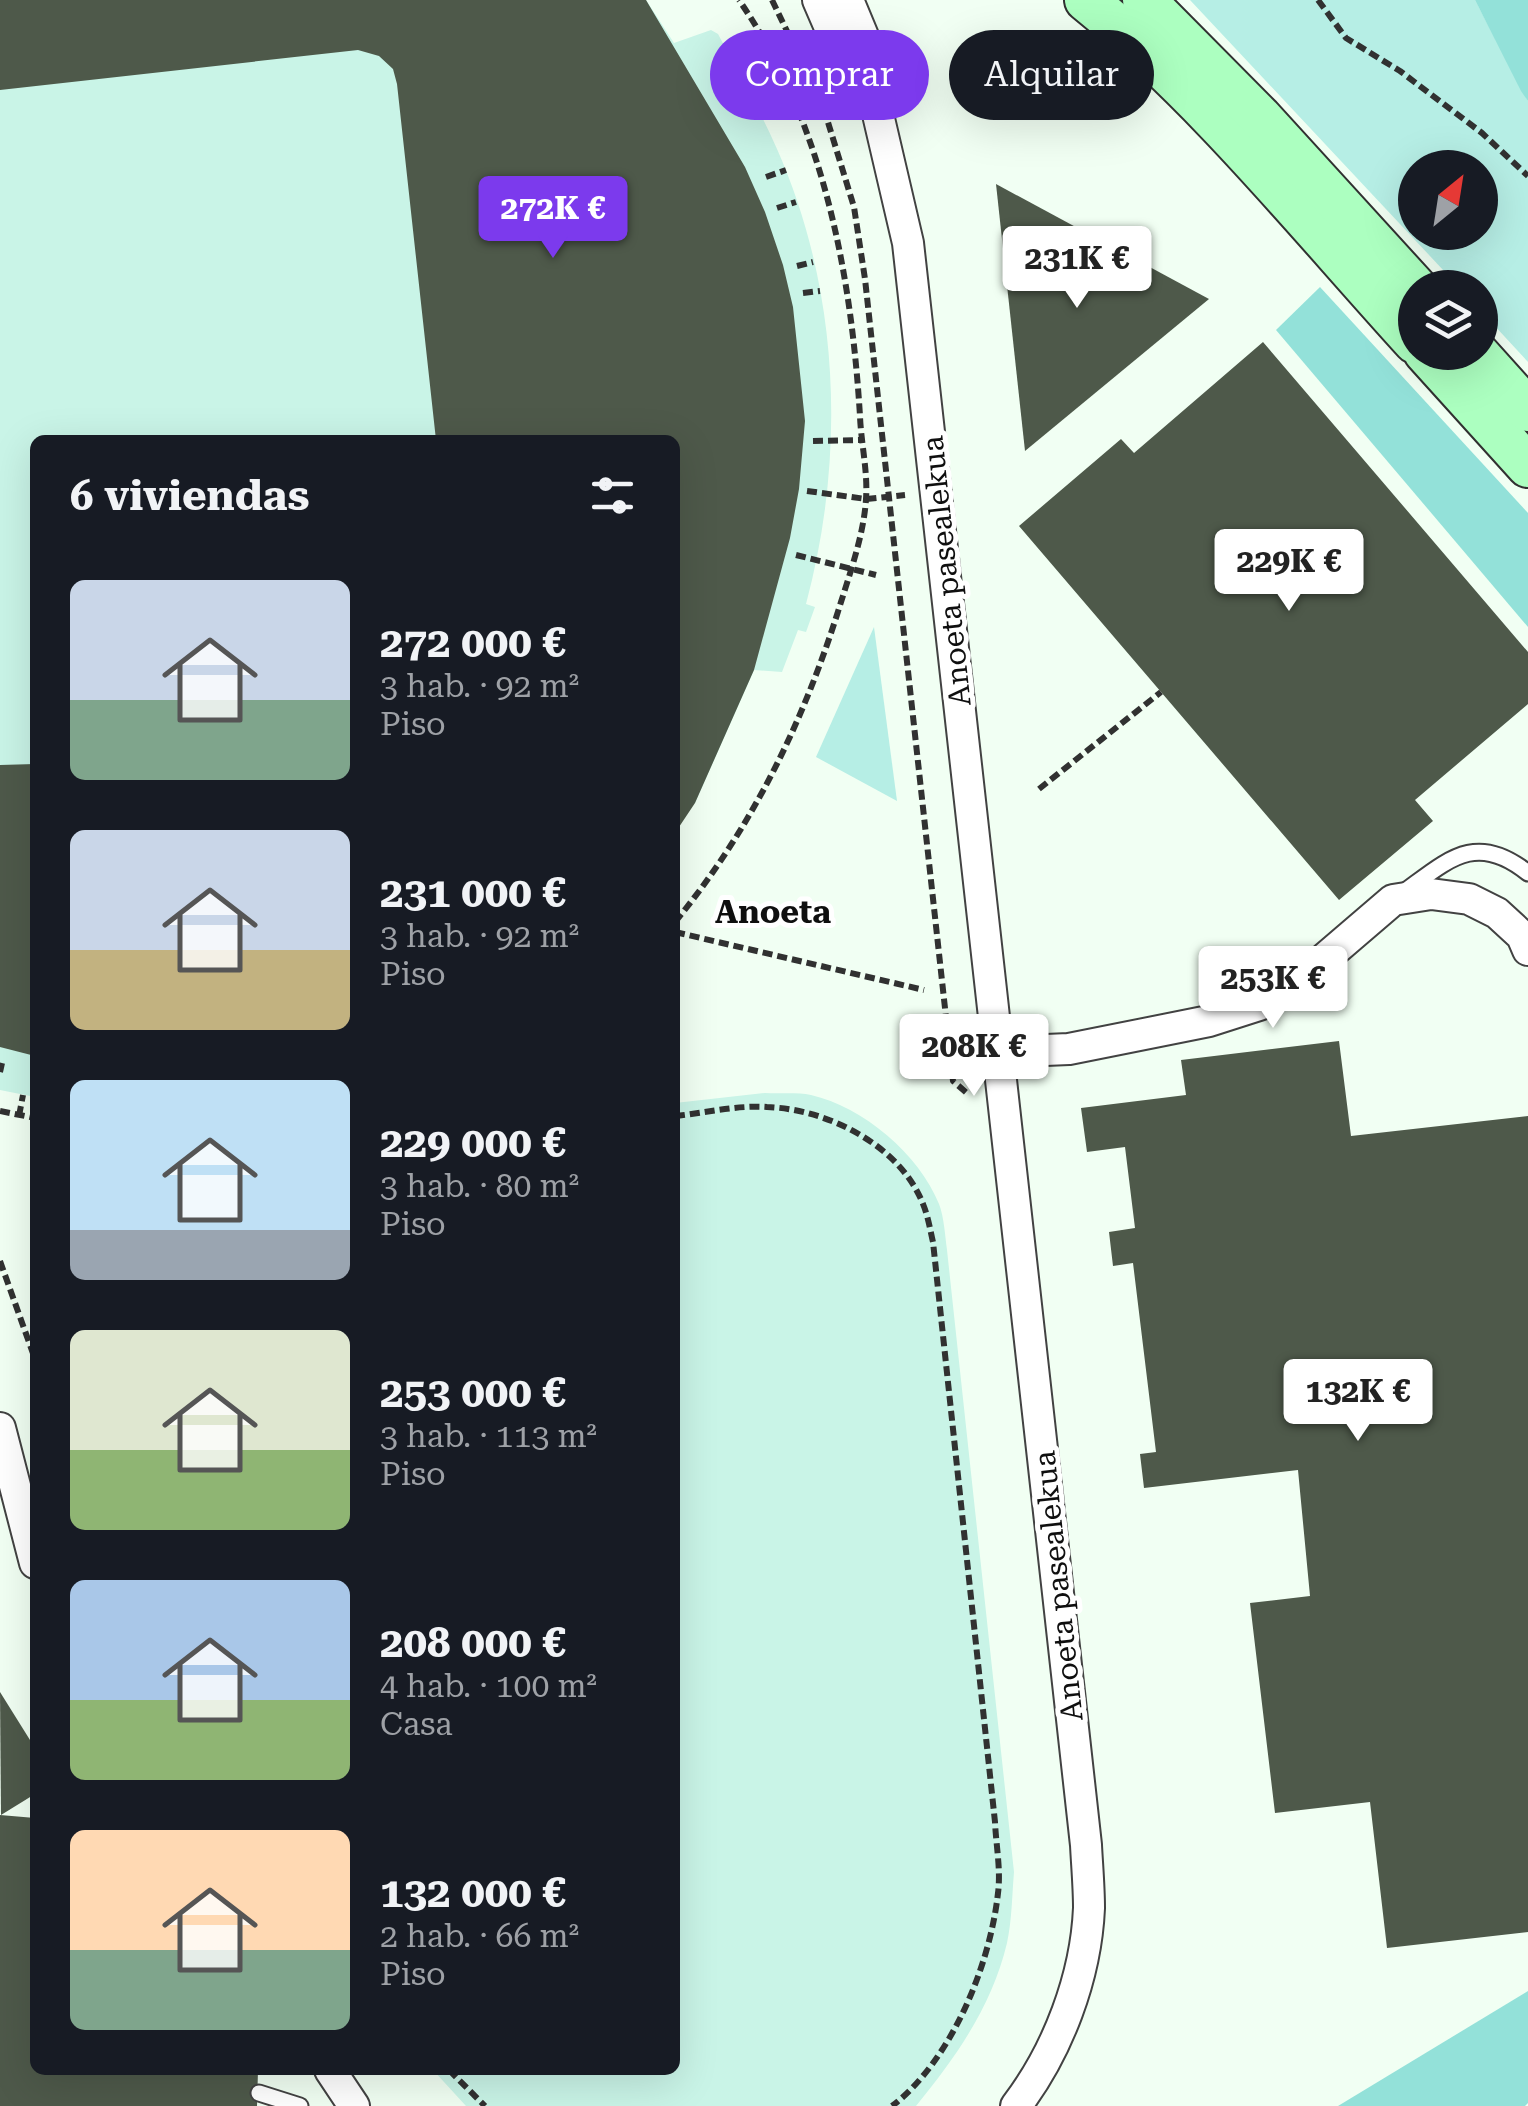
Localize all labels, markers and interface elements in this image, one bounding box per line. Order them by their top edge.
chip: Comprar [710,30,929,120]
chip: Alquilar [949,30,1154,120]
north arrow [1398,150,1498,250]
map controls [1398,150,1498,370]
pin: 272K € [472,176,634,261]
text: 272K € [501,189,605,227]
pin: 231K € [996,226,1158,311]
text: 231K € [1025,239,1129,277]
button: layers [1398,270,1498,370]
street label: Anoeta pasealekua [914,434,978,708]
icon: filters [585,468,640,523]
text: 6 viviendas [70,471,309,520]
pin: 229K € [1208,529,1370,614]
text: 229K € [1237,542,1341,580]
text: 272 000 € [380,618,566,667]
icon: home [150,620,270,740]
text: 3 hab. · 92 m² [380,667,579,705]
text: Piso [380,705,446,743]
text: 231 000 € [380,868,566,917]
icon: home [150,870,270,990]
district label: Anoeta [715,893,831,931]
text: 3 hab. · 92 m² [380,917,579,955]
pin: 253K € [1192,946,1354,1031]
text: Piso [380,955,446,993]
text: 253K € [1221,959,1325,997]
pin: 208K € [893,1014,1055,1099]
text: 208K € [922,1027,1026,1065]
text: 229 000 € [380,1118,566,1167]
icon: home [150,1120,270,1240]
text: 3 hab. · 80 m² [380,1167,579,1205]
text: Piso [380,1205,446,1243]
pin: 132K € [1277,1359,1439,1444]
text: 253 000 € [380,1368,566,1417]
icon: home [150,1370,270,1490]
text: 132K € [1306,1372,1410,1410]
text: 3 hab. · 113 m² [380,1417,597,1455]
street label: Anoeta pasealekua [1026,1449,1090,1723]
text: Piso [380,1455,446,1493]
text: 208 000 € [380,1618,566,1667]
icon: home [150,1620,270,1740]
text: 4 hab. · 100 m² [380,1667,597,1705]
text: Casa [380,1705,453,1743]
text: 132 000 € [380,1868,566,1917]
icon: home [150,1870,270,1990]
text: 2 hab. · 66 m² [380,1917,579,1955]
text: Piso [380,1955,446,1993]

